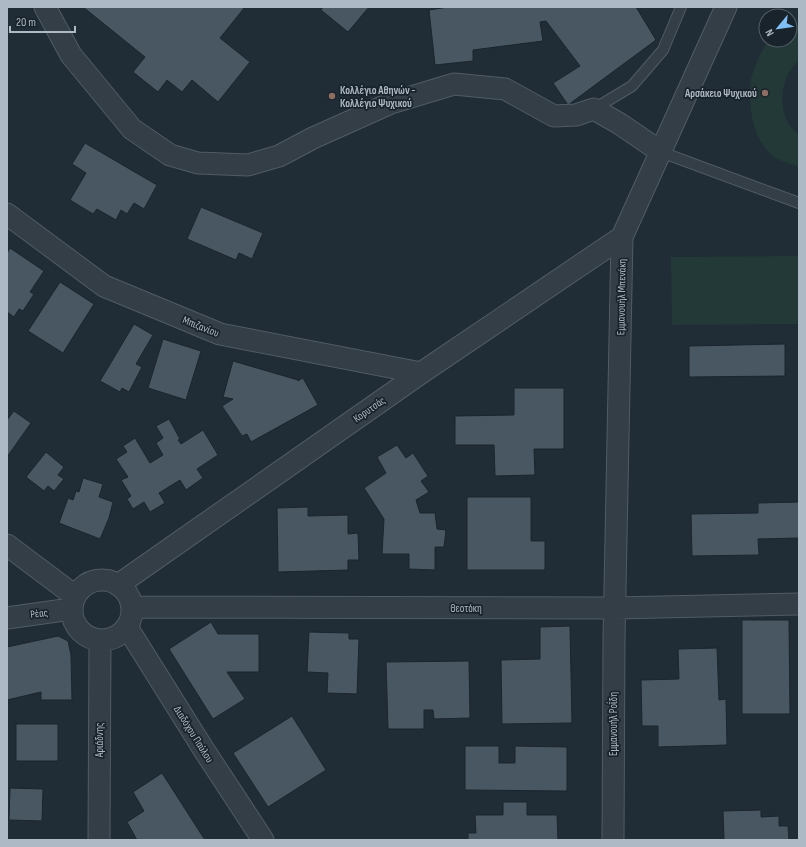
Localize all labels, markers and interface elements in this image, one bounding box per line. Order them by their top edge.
scale bar [10,8,75,34]
north arrow [758,8,798,48]
text: 20 m [16,15,36,30]
text: N [763,27,777,38]
place label: Κολλέγιο Αθηνών - Κολλέγιο Ψυχικού [340,84,416,110]
place label: Αρσάκειο Ψυχικού [684,87,757,100]
marker: Αρσάκειο Ψυχικού [760,88,770,98]
marker: Κολλέγιο Αθηνών - Κολλέγιο Ψυχικού [327,91,337,101]
street label: Εμμανουήλ Μπενάκη [614,258,629,335]
street label: Μπιζανίου [181,313,221,340]
street label: Κορυτσάς [351,394,388,425]
street label: Θεοτόκη [450,602,482,615]
street label: Ρέας [29,606,49,621]
street label: Εμμανουήλ Ροΐδη [606,692,620,756]
street label: Διαδόχου Παύλου [171,704,216,765]
street label: Αριάδνης [93,723,106,758]

